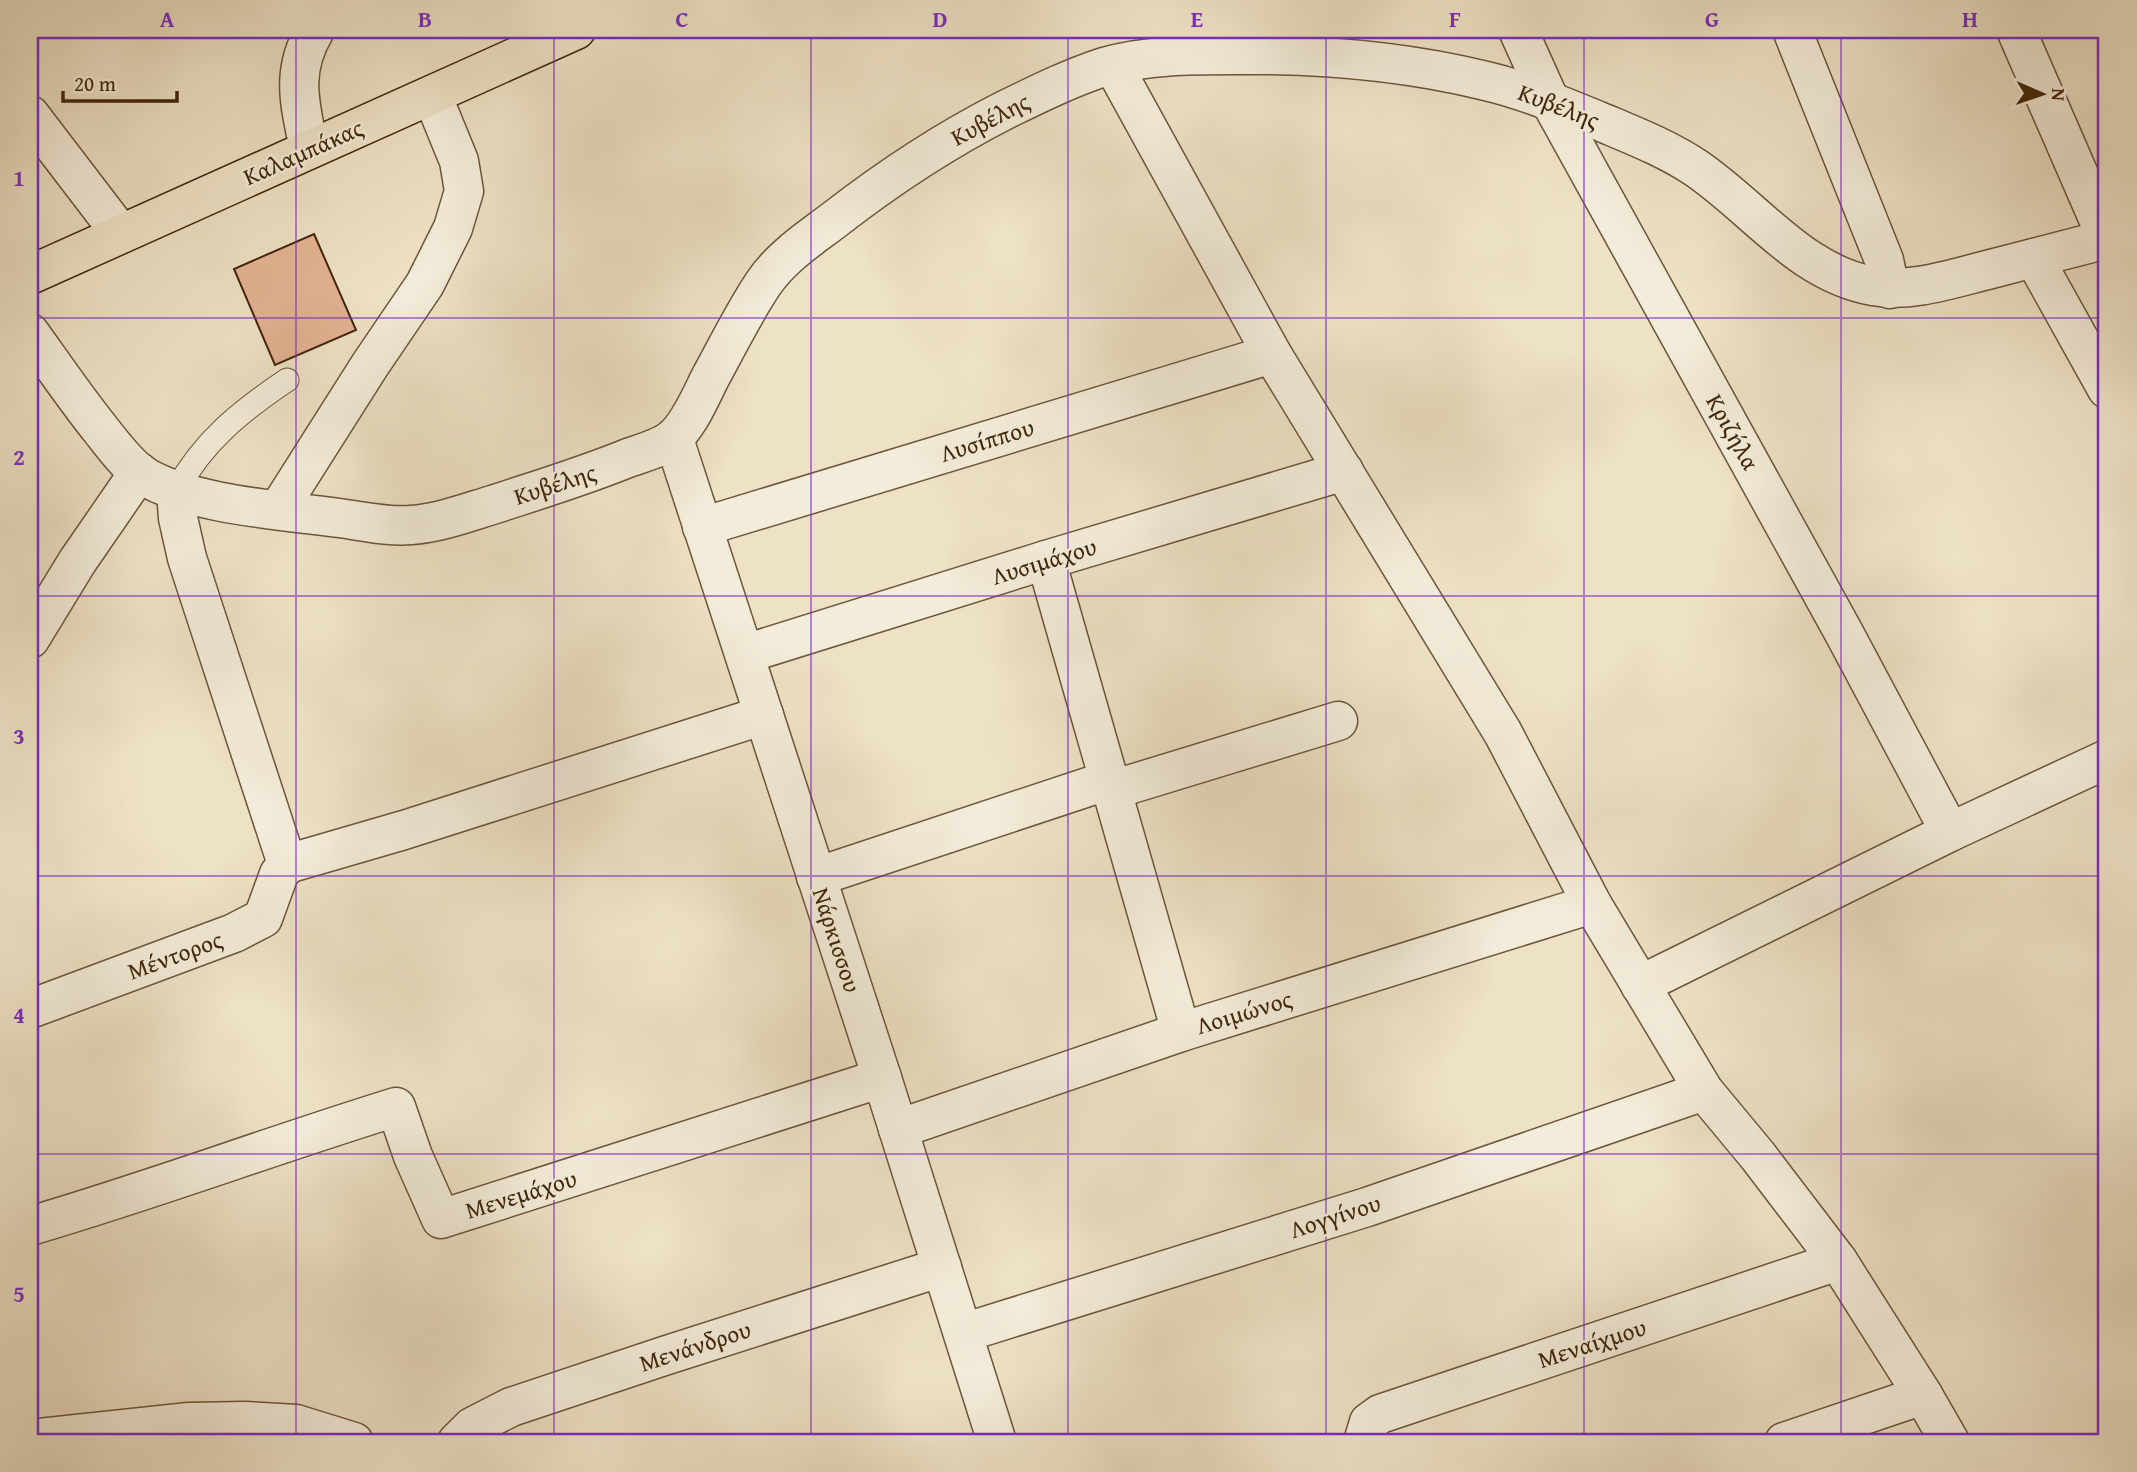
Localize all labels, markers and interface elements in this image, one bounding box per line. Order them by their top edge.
text: A [160,2,175,35]
text: B [418,2,432,35]
text: C [675,2,689,35]
text: D [933,2,948,35]
text: E [1191,2,1203,35]
text: F [1449,2,1461,35]
text: G [1705,2,1719,35]
text: H [1962,2,1978,35]
scale bar [63,60,177,104]
north arrow [2008,60,2078,130]
text: 20 m [74,68,116,99]
street label: Κυβέλης [1513,74,1605,138]
street label: Κυβέλης [944,84,1036,154]
text: N [2045,88,2073,102]
street label: Καλαμπάκας [237,110,369,194]
text: 1 [13,161,25,194]
street label: Κριζήλα [1698,387,1768,477]
street label: Λυσίππου [936,409,1038,471]
text: 2 [13,440,25,473]
street label: Κυβέλης [509,454,601,514]
street label: Λυσιμάχου [987,528,1101,594]
text: 3 [13,719,25,752]
street label: Νάρκισσου [804,883,870,997]
street label: Μέντορος [123,922,227,988]
street label: Λοιμώνος [1192,981,1296,1043]
text: 4 [13,998,25,1031]
street label: Μενεμάχου [461,1160,581,1228]
street label: Λογγίνου [1285,1185,1385,1247]
text: 5 [13,1277,25,1310]
street label: Μεναίχμου [1533,1309,1651,1377]
street label: Μενάνδρου [635,1311,755,1381]

